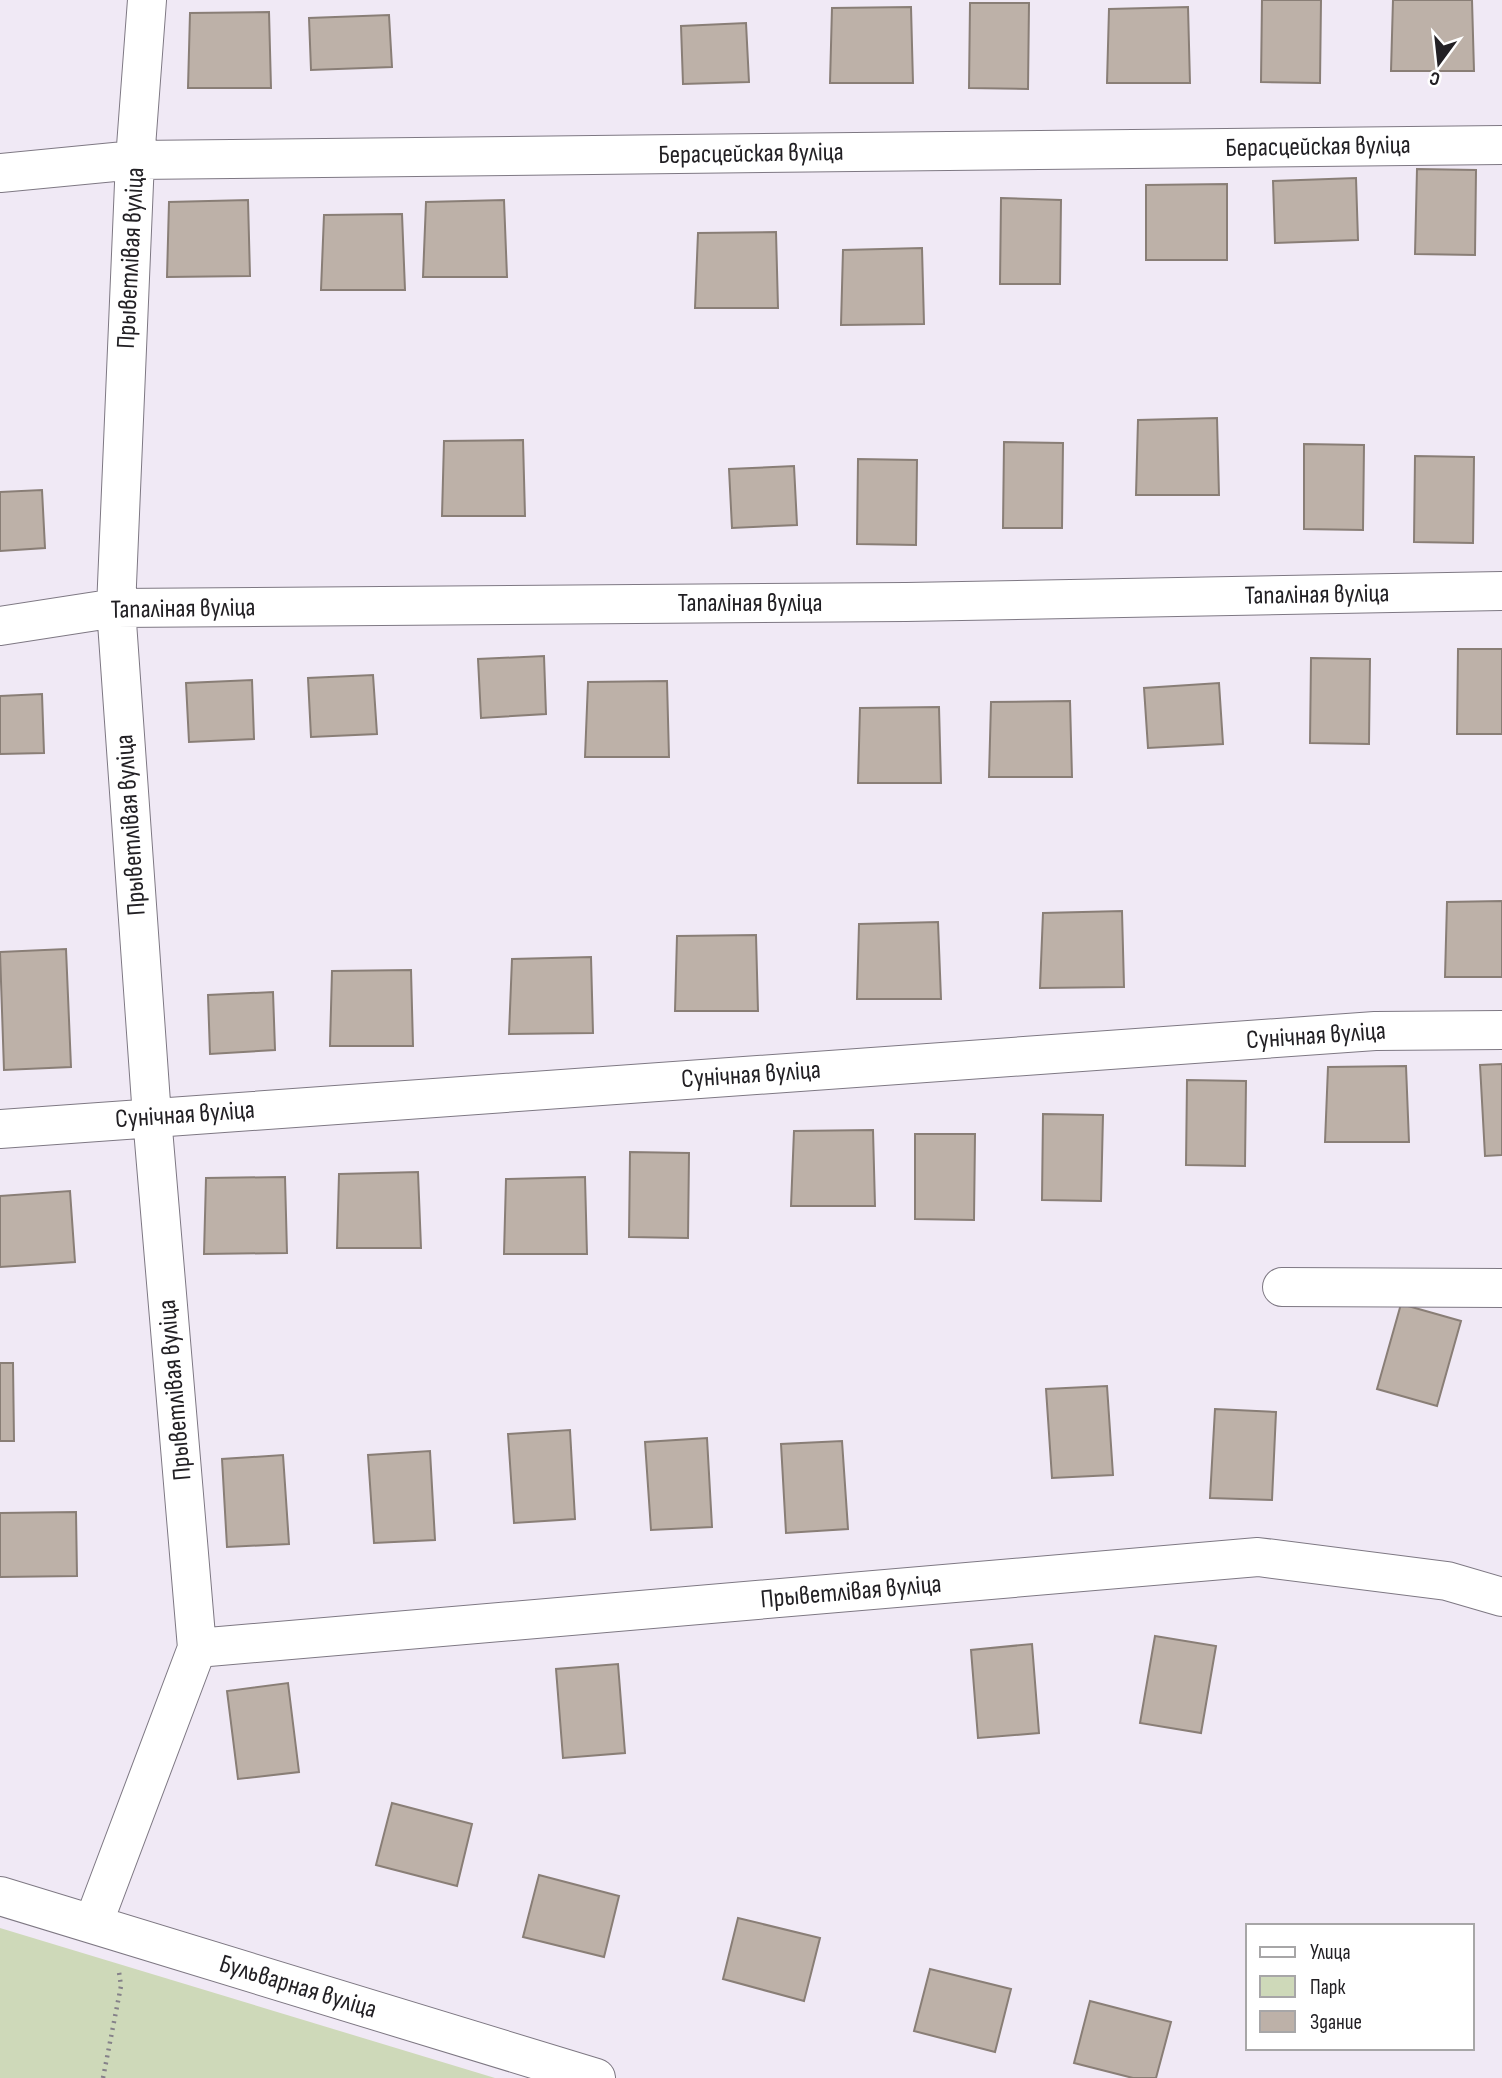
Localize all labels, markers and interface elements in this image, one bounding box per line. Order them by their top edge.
north arrow [1404,28,1474,98]
text: С [1427,66,1443,90]
street label: Берасцейская вуліца [1225,130,1411,164]
street label: Берасцейская вуліца [658,137,844,171]
street label: Прыветлівая вуліца [111,167,151,349]
street label: Тапаліная вуліца [1244,578,1390,612]
street label: Тапаліная вуліца [678,588,822,619]
street label: Тапаліная вуліца [110,592,256,626]
street label: Прыветлівая вуліца [109,733,153,917]
street label: Сунічная вуліца [1245,1016,1387,1056]
street label: Сунічная вуліца [680,1055,822,1095]
street label: Сунічная вуліца [114,1095,256,1135]
street label: Прыветлівая вуліца [152,1298,198,1482]
street label: Прыветлівая вуліца [759,1569,943,1615]
legend [1246,1924,1474,2050]
text: Улица [1310,1940,1351,1965]
street label: Бульварная вуліца [216,1948,380,2026]
text: Парк [1310,1975,1345,2000]
text: Здание [1310,2010,1362,2035]

